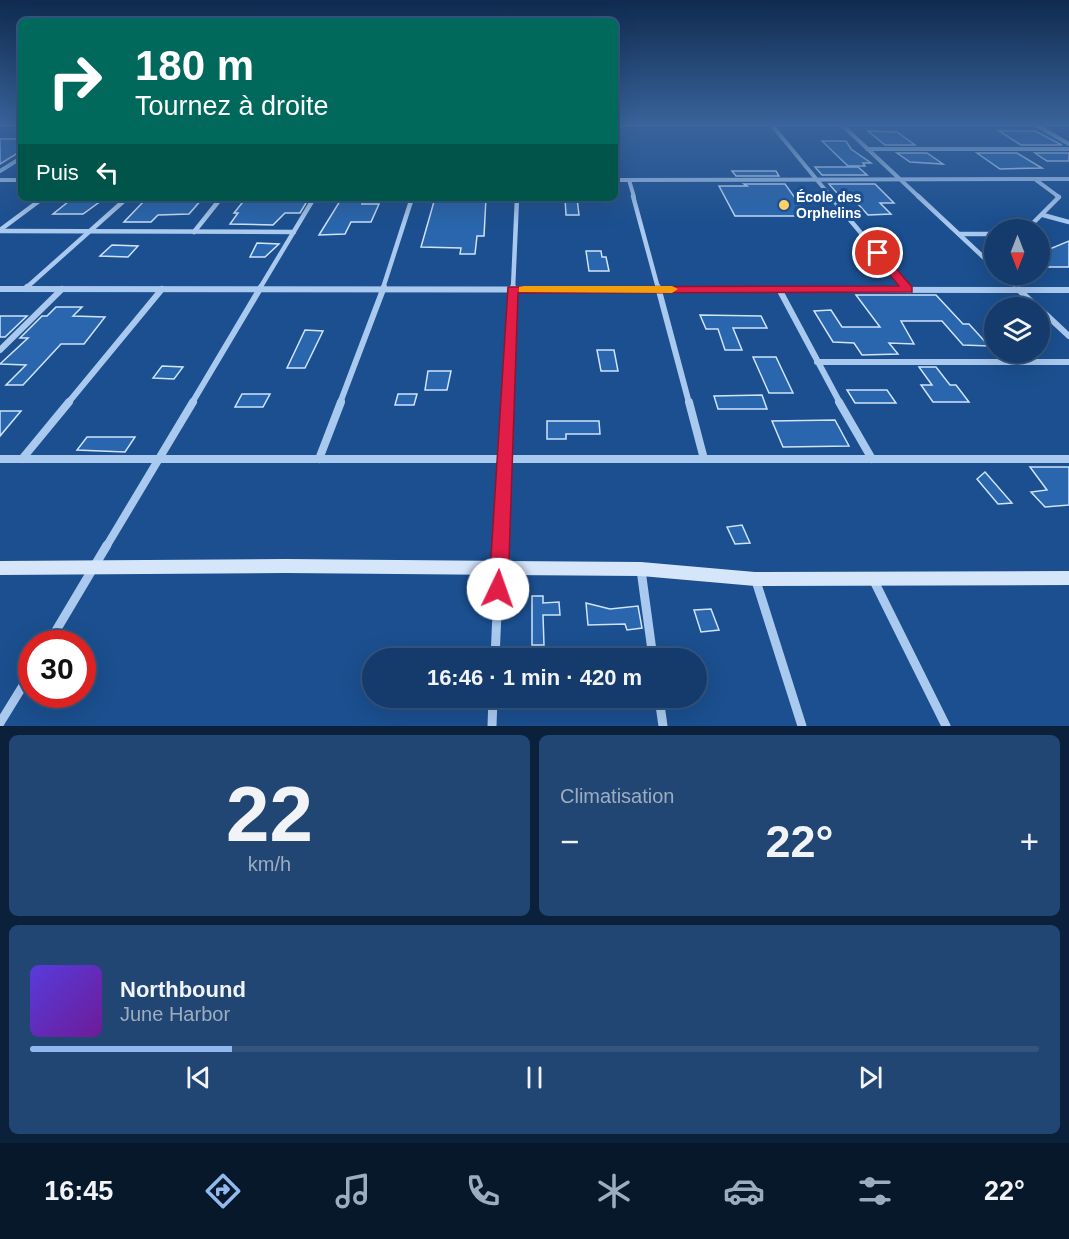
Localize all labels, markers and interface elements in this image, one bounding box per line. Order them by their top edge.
icon: right [36,42,114,120]
text: 180 m [135,42,254,89]
text: Tournez à droite [135,91,329,121]
icon: left [91,156,124,189]
text: Puis [36,160,79,185]
place label: École des Orphelins [796,189,862,221]
marker: École des Orphelins [777,198,791,212]
north arrow [984,219,1050,285]
map controls [984,219,1050,363]
pin [852,227,903,278]
icon: arrive [861,236,894,269]
button: layers [984,297,1050,363]
position arrow [466,557,530,621]
speed limit sign: 30 [18,630,96,708]
text: 16:46 · 1 min · 420 m [427,665,642,690]
text: 22 [226,770,313,858]
text: Climatisation [560,785,674,807]
text: 22° [765,816,834,867]
text: − [560,823,579,860]
text: + [1020,823,1039,860]
text: km/h [248,853,291,875]
text: Northbound [120,977,246,1002]
text: June Harbor [120,1003,230,1025]
icon: previous [182,1061,215,1094]
icon: pause [518,1061,551,1094]
icon: next [854,1061,887,1094]
icon: directions [202,1170,244,1212]
icon: music [332,1170,374,1212]
icon: phone [462,1170,504,1212]
icon: climate [593,1170,635,1212]
icon: car [723,1170,765,1212]
icon: filters [854,1170,896,1212]
text: 16:45 [44,1176,113,1206]
text: 22° [984,1176,1025,1206]

